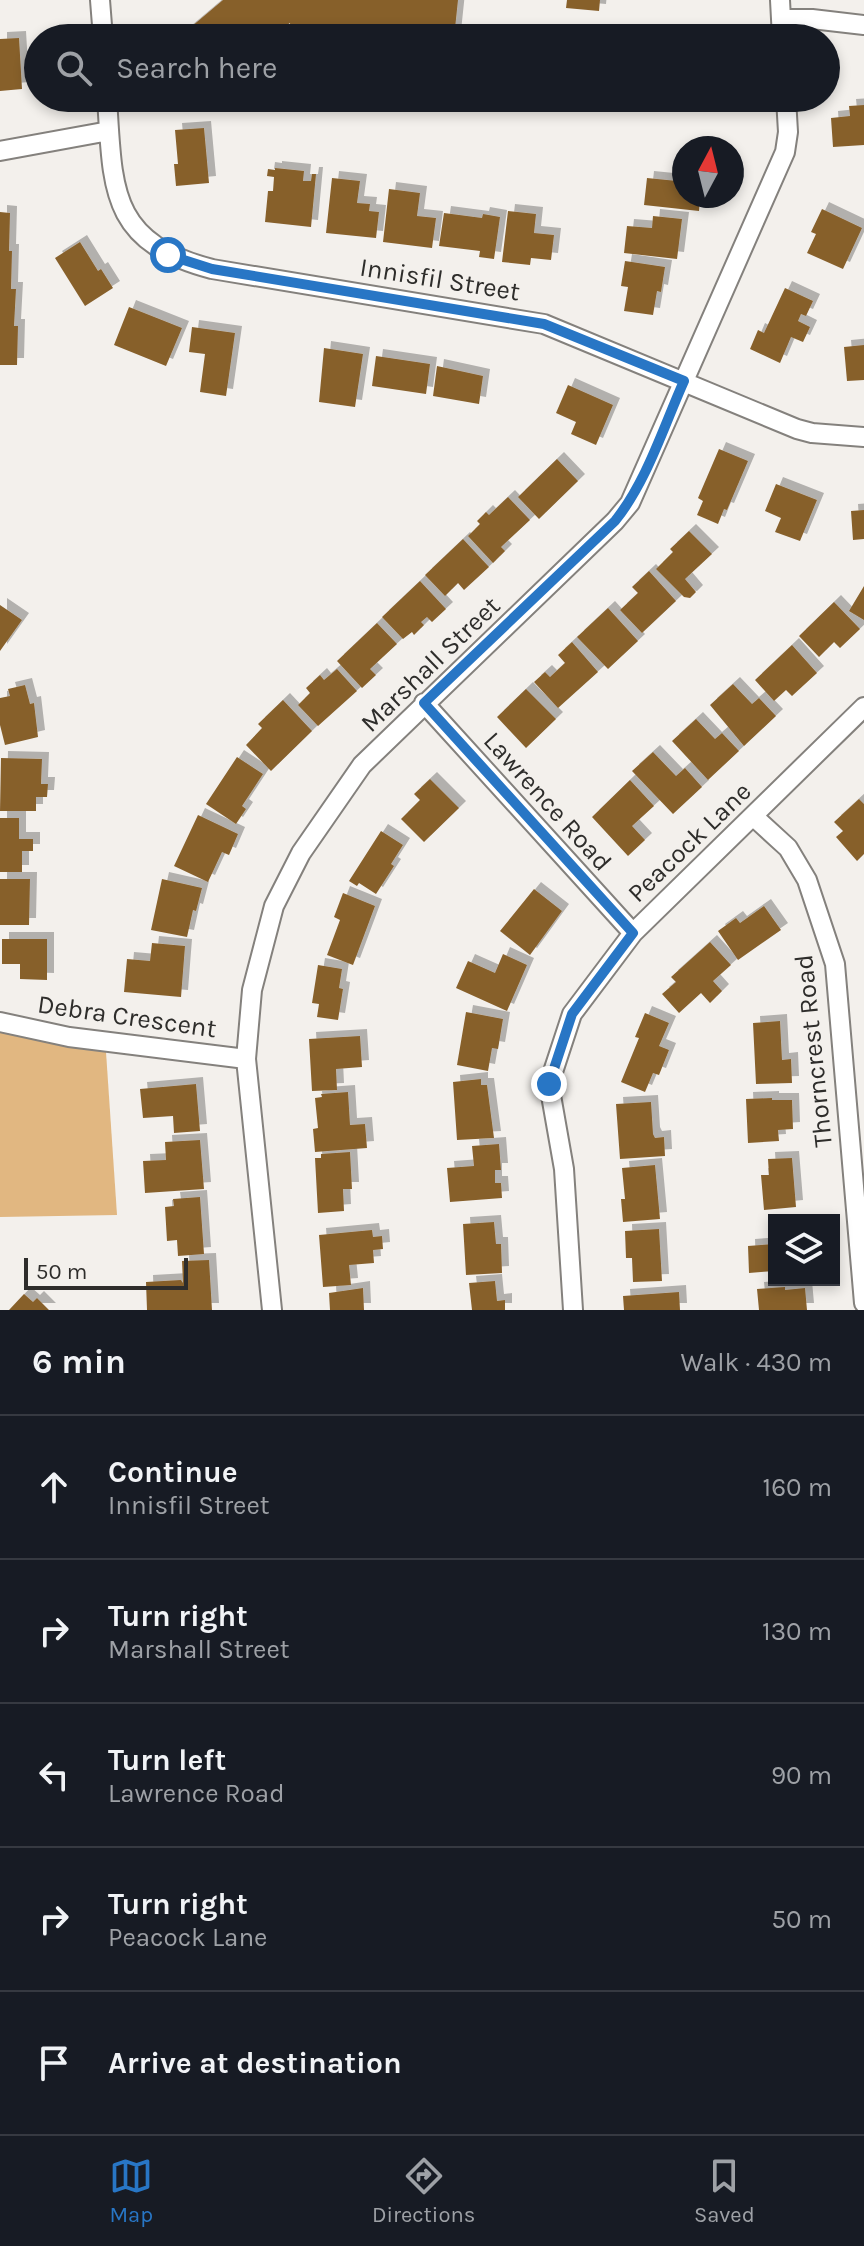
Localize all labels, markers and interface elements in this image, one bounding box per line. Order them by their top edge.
search box [24,24,840,112]
icon: search [52,46,96,90]
text: Search here [116,50,277,86]
north arrow [672,136,744,208]
route start [150,237,186,273]
street label: Innisfil Street [358,252,522,307]
street label: Marshall Street [354,590,507,739]
street label: Lawrence Road [477,725,618,877]
street label: Peacock Lane [621,776,757,909]
street label: Thorncrest Road [788,953,839,1149]
street label: Debra Crescent [35,989,219,1044]
route end [531,1066,567,1102]
map controls [768,1214,840,1286]
button: layers [768,1214,840,1286]
scale bar [24,1254,188,1290]
text: 50 m [36,1259,87,1285]
text: 6 min [32,1342,126,1382]
text: Walk · 430 m [681,1347,832,1378]
text: Continue [108,1454,238,1490]
icon: ahead [32,1465,76,1509]
text: 160 m [763,1472,832,1503]
text: Innisfil Street [108,1490,270,1521]
text: Turn right [108,1598,248,1634]
icon: right [32,1609,76,1653]
text: 130 m [762,1616,832,1647]
text: Marshall Street [108,1634,290,1665]
text: Turn left [108,1742,226,1778]
icon: left [32,1753,76,1797]
text: 90 m [771,1760,832,1791]
text: Lawrence Road [108,1778,285,1809]
text: Turn right [108,1886,248,1922]
icon: right [32,1897,76,1941]
text: 50 m [771,1904,832,1935]
text: Peacock Lane [108,1922,267,1953]
icon: arrive [32,2041,76,2085]
text: Arrive at destination [108,2045,402,2081]
tab: Map [109,2154,153,2228]
tab: Directions [372,2154,475,2228]
tab: Saved [694,2154,755,2228]

